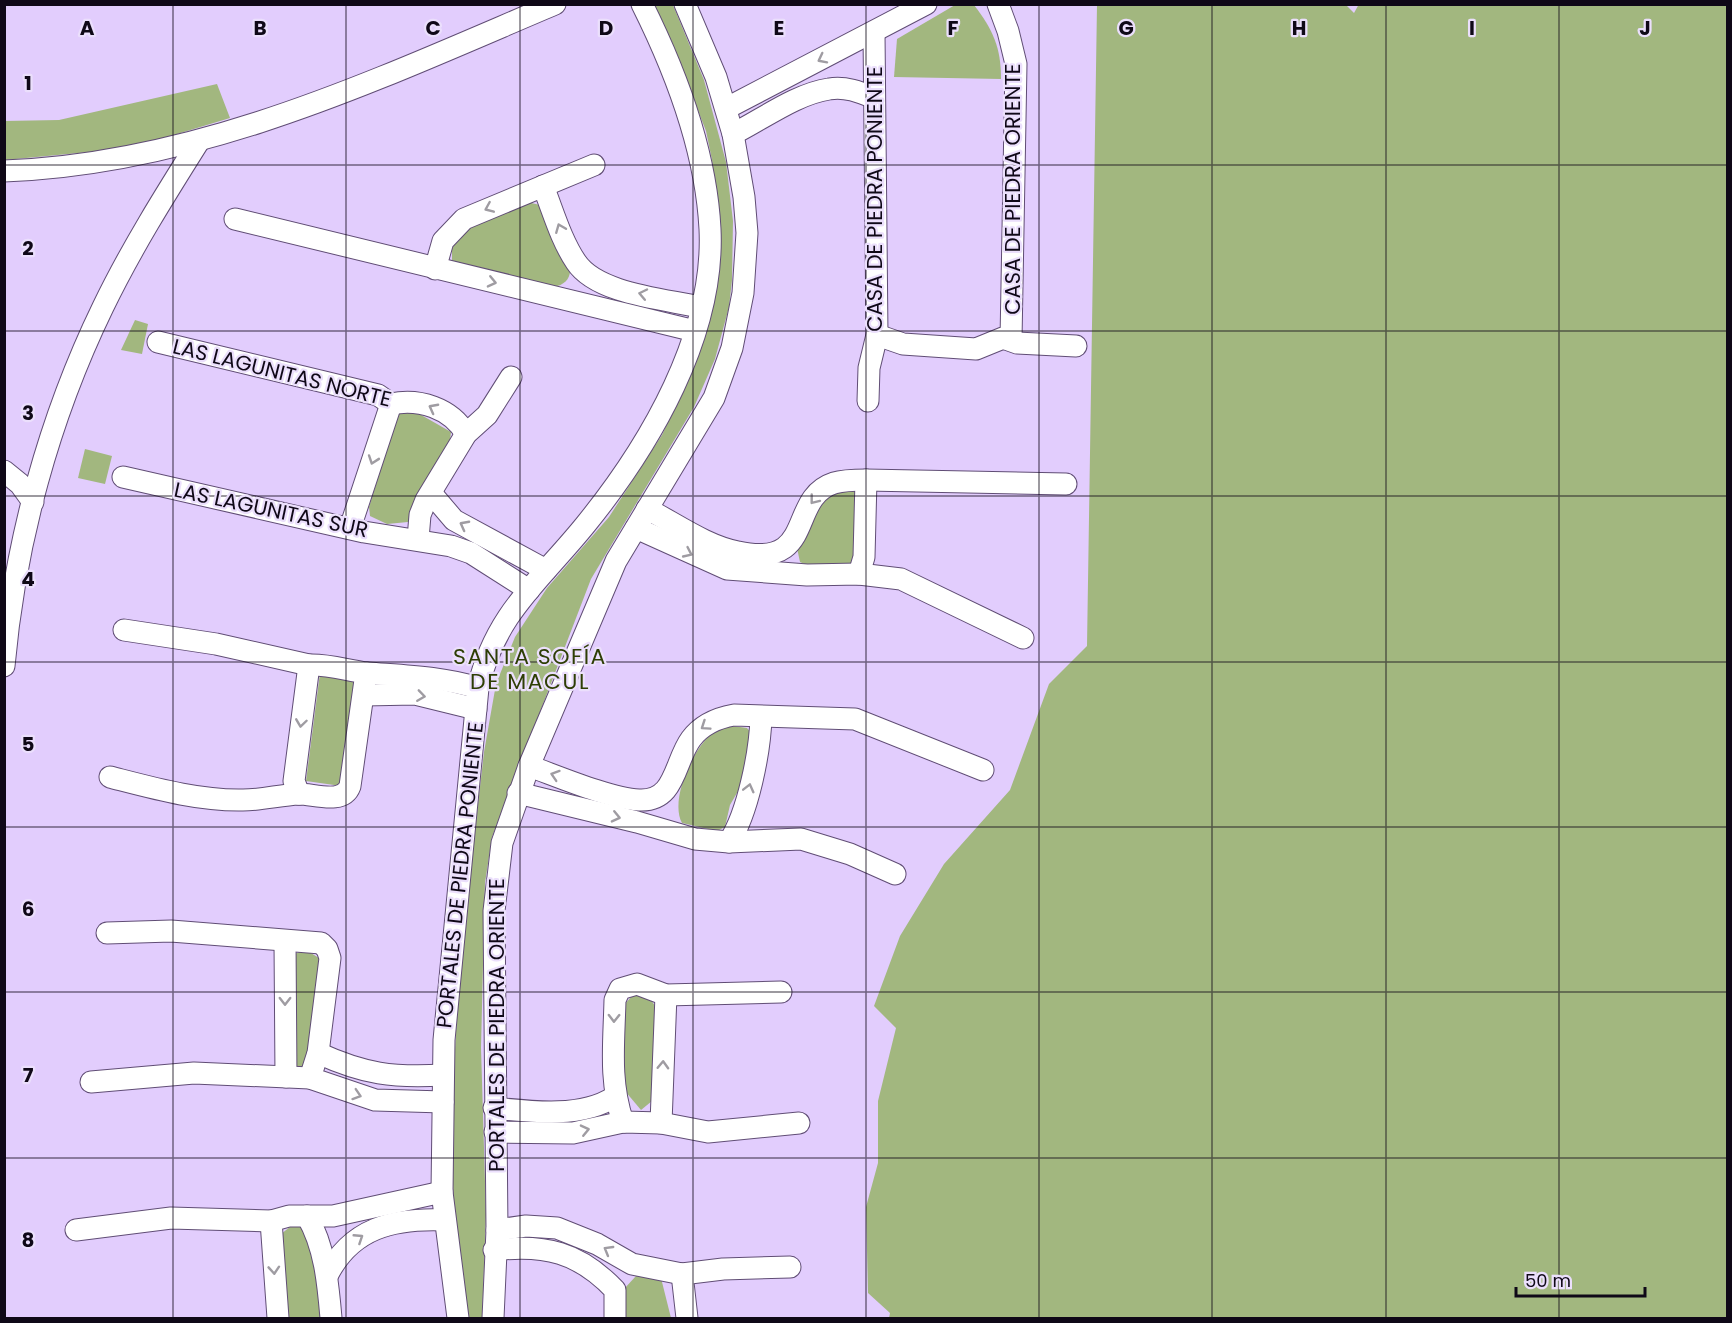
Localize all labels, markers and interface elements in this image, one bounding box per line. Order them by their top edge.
text: A [80,14,95,42]
text: B [253,14,267,42]
text: C [425,14,441,42]
text: D [599,14,613,42]
text: E [774,14,784,42]
text: F [948,14,959,42]
text: G [1118,14,1134,42]
text: H [1292,14,1306,42]
text: I [1469,14,1475,42]
text: J [1639,14,1651,42]
one-way arrow [817,52,828,64]
street label: CASA DE PIEDRA ORIENTE [998,63,1027,315]
street label: CASA DE PIEDRA PONIENTE [860,66,889,332]
text: 1 [24,69,32,97]
one-way arrow [484,201,495,213]
one-way arrow [555,223,567,234]
text: 2 [22,234,34,262]
one-way arrow [486,275,496,288]
one-way arrow [638,288,648,301]
street label: LAS LAGUNITAS NORTE [170,331,395,414]
text: 3 [22,399,34,427]
one-way arrow [428,403,439,415]
one-way arrow [367,454,380,465]
street label: LAS LAGUNITAS SUR [171,475,371,544]
one-way arrow [811,493,822,504]
one-way arrow [460,521,470,532]
one-way arrow [682,545,693,557]
text: 4 [21,565,35,593]
district label: SANTA SOFÍA DE MACUL [453,641,607,697]
one-way arrow [416,689,425,701]
one-way arrow [296,718,308,727]
one-way arrow [701,719,712,730]
street label: PORTALES DE PIEDRA PONIENTE [429,720,490,1029]
text: 5 [22,730,35,758]
one-way arrow [550,770,561,782]
one-way arrow [741,783,754,793]
one-way arrow [611,809,621,822]
street label: PORTALES DE PIEDRA ORIENTE [482,878,511,1172]
text: 6 [22,895,34,923]
one-way arrow [279,996,291,1005]
one-way arrow [608,1014,621,1023]
one-way arrow [657,1060,669,1069]
text: 7 [23,1061,34,1089]
one-way arrow [351,1088,362,1100]
one-way arrow [580,1124,590,1137]
text: 8 [22,1226,34,1254]
one-way arrow [353,1233,363,1245]
one-way arrow [604,1246,614,1258]
scale bar [1516,1260,1645,1298]
one-way arrow [268,1265,281,1274]
text: 50 m [1525,1268,1571,1293]

